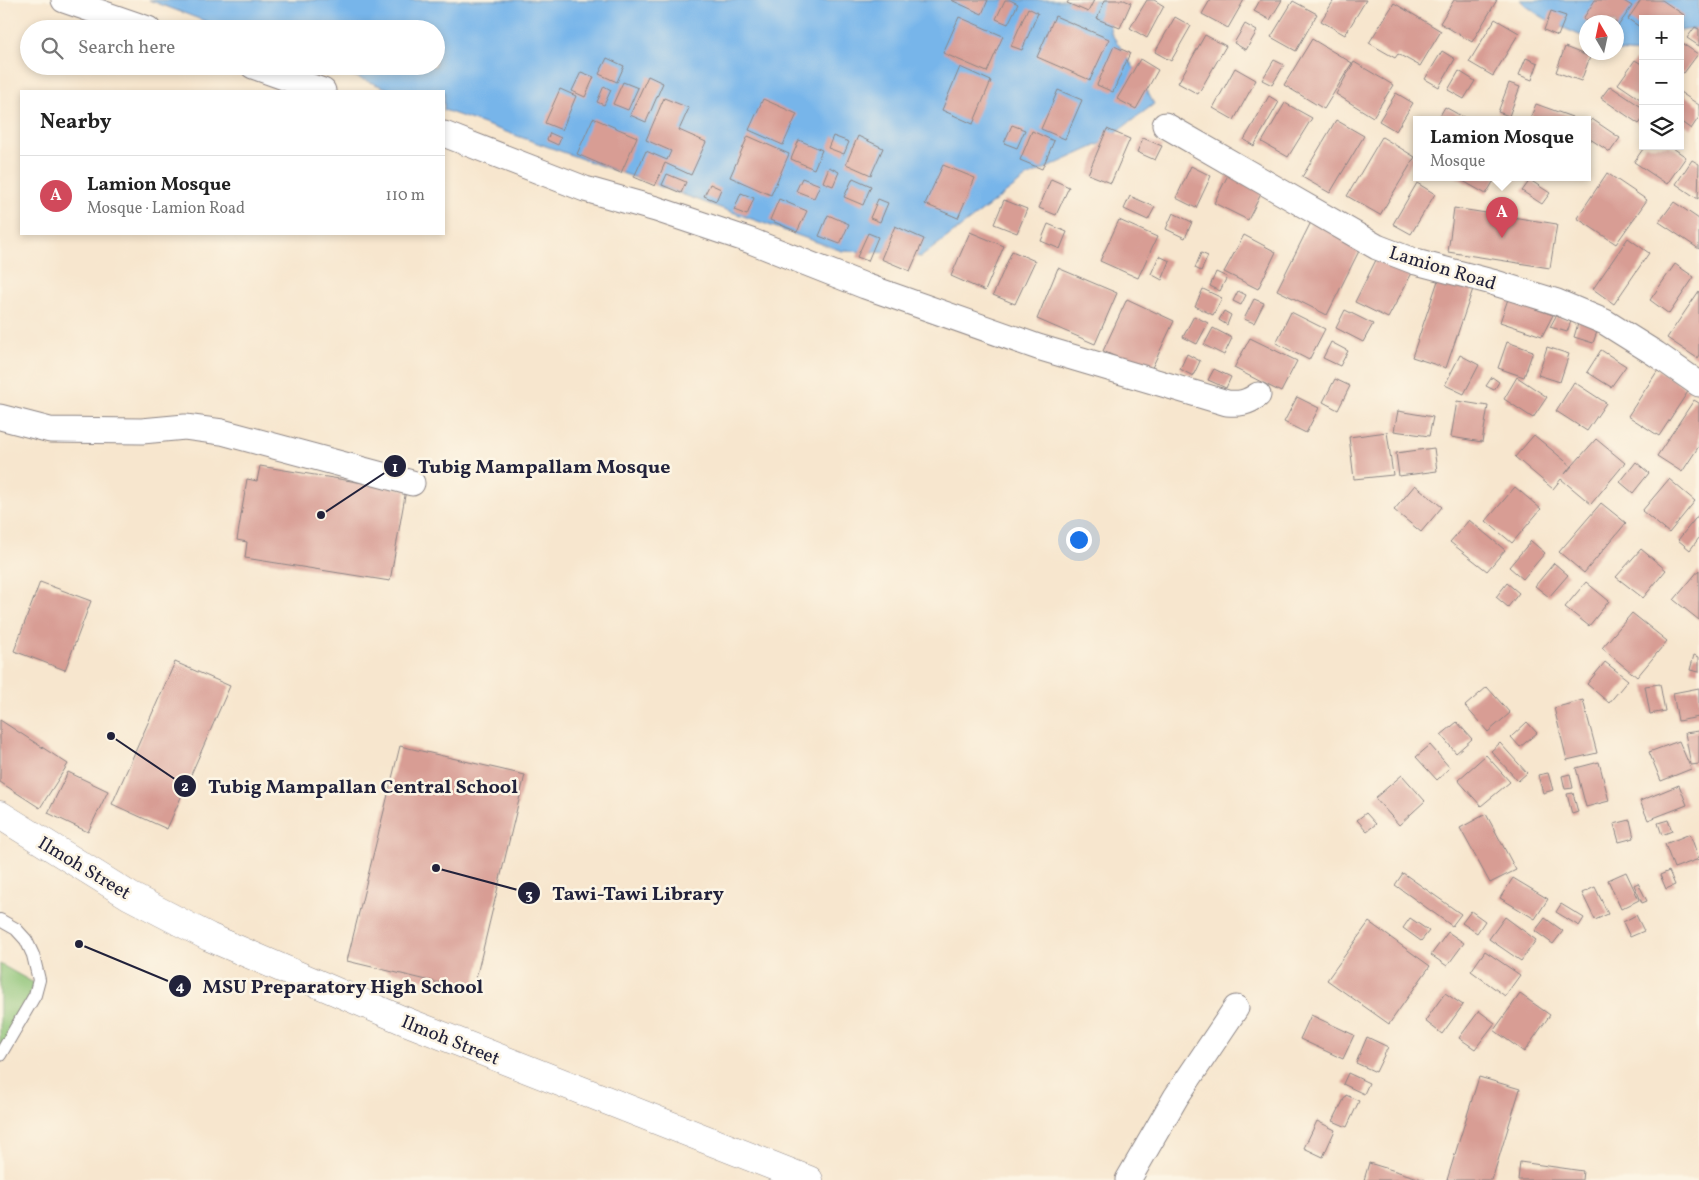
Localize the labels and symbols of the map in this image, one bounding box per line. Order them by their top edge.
north arrow [1579,15,1624,60]
pin: A [1486,197,1518,238]
street label: Lamion Road [1386,240,1499,298]
callout: Tubig Mampallam Mosque [382,449,680,484]
text: Tubig Mampallam Mosque [418,454,670,482]
text: 1 [392,458,398,479]
your location [1066,527,1092,553]
callout: Tubig Mampallan Central School [173,768,528,803]
text: Tubig Mampallan Central School [208,774,518,802]
text: 2 [181,777,189,798]
street label: Ilmoh Street [33,831,136,907]
callout: Tawi-Tawi Library [517,876,734,911]
text: Tawi-Tawi Library [552,881,724,909]
text: 3 [525,885,533,906]
callout: MSU Preparatory High School [168,969,494,1004]
text: MSU Preparatory High School [203,974,484,1002]
text: 4 [175,977,185,998]
street label: Ilmoh Street [397,1009,504,1073]

